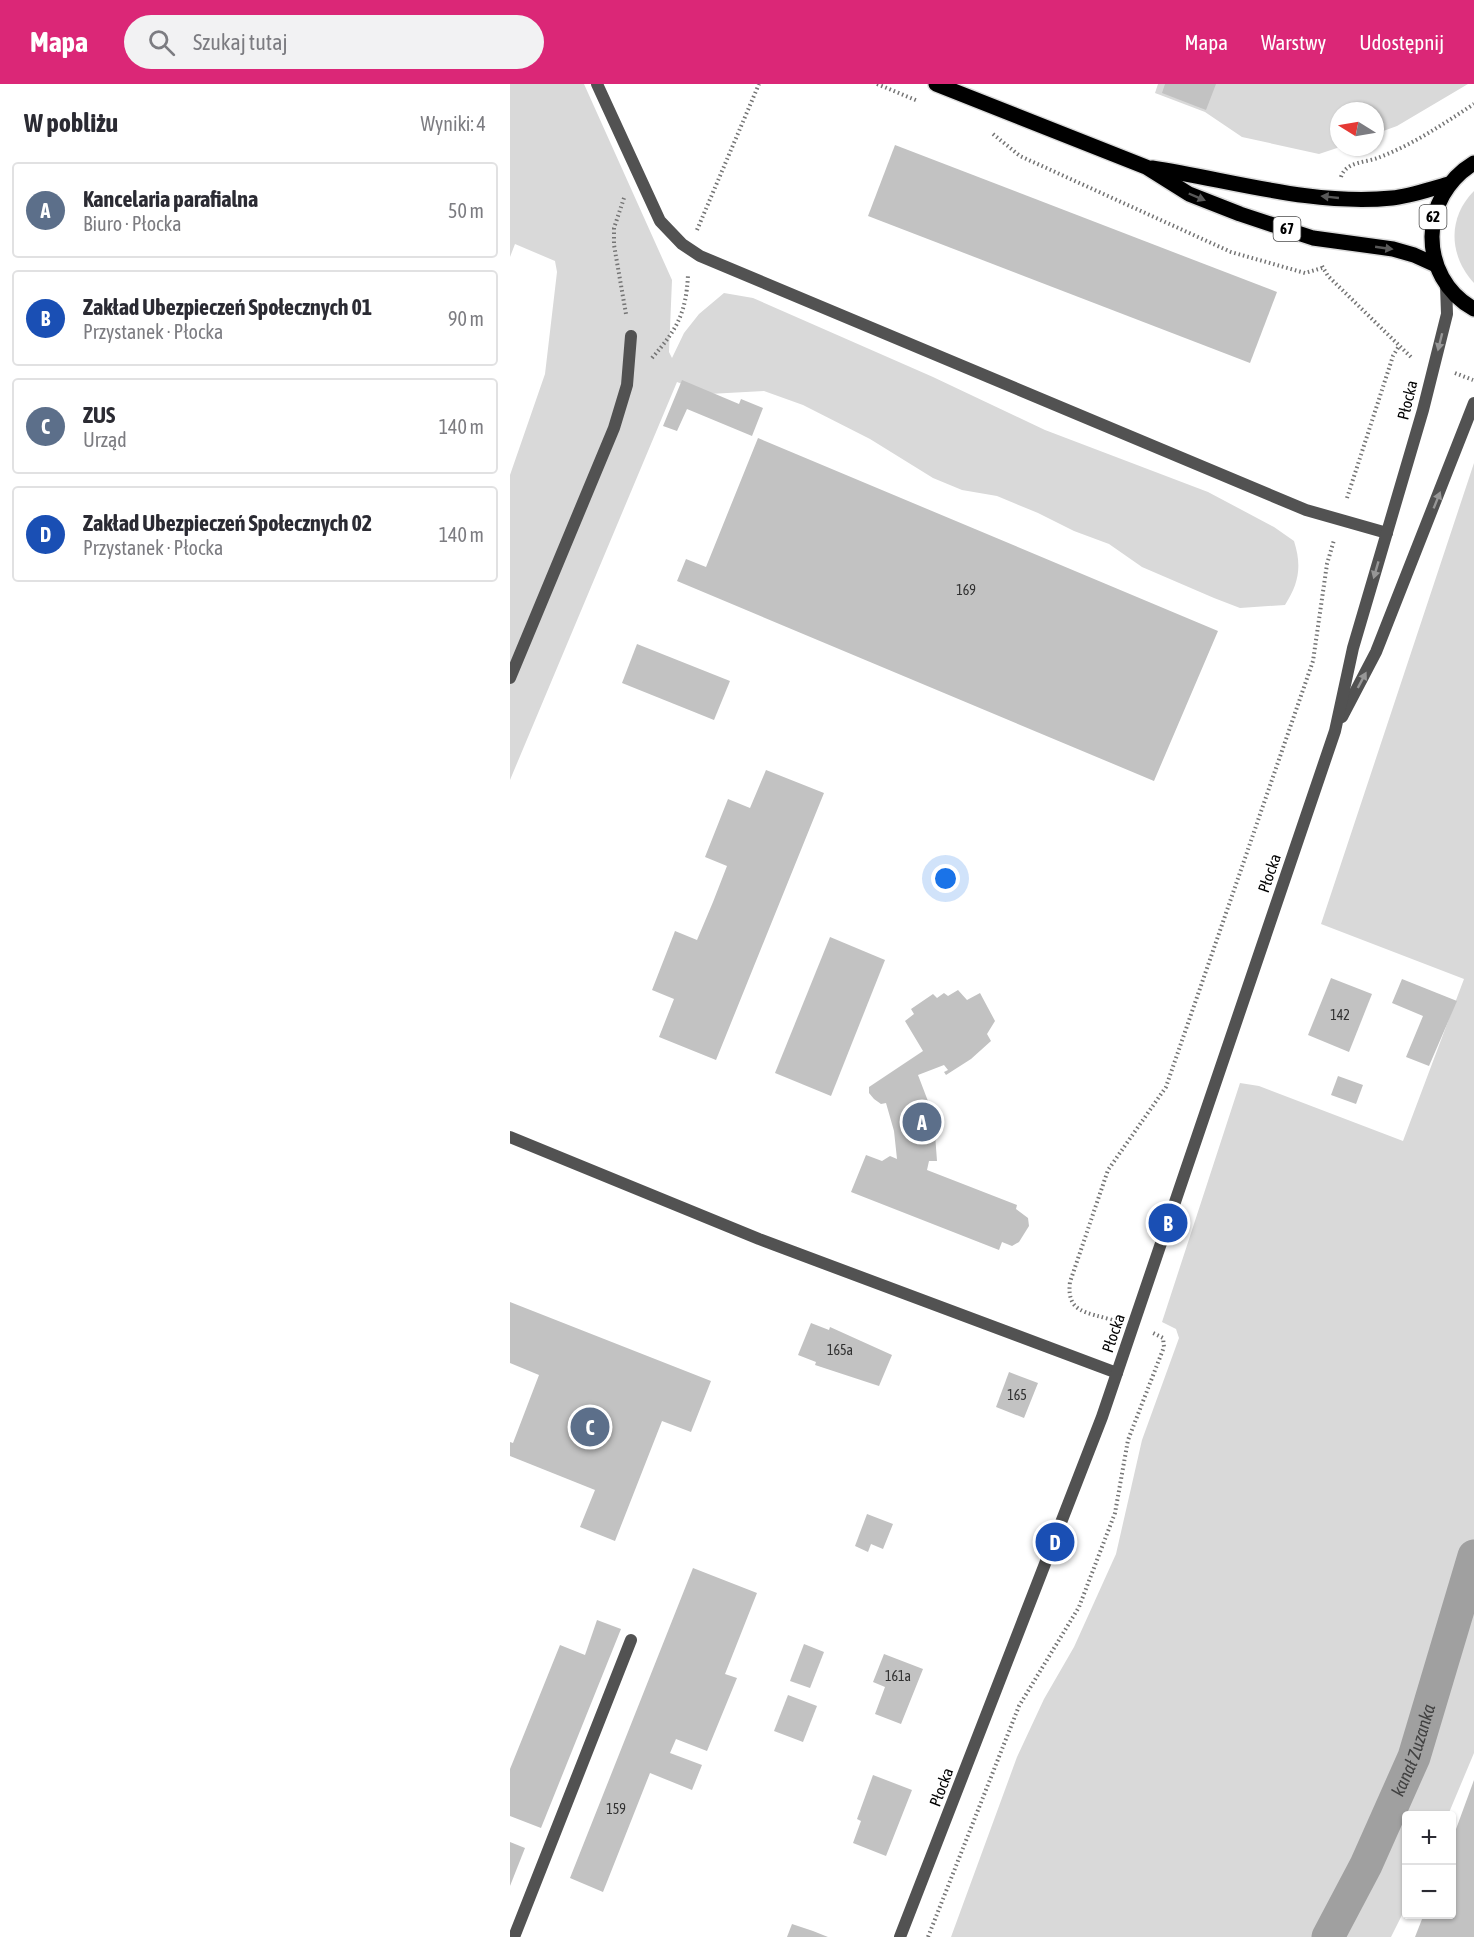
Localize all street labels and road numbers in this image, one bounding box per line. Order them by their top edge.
road number: 62 [1420,205,1446,229]
road number: 67 [1274,217,1300,241]
street label: Płocka [1393,378,1421,422]
street label: Płocka [1254,851,1284,895]
street label: Płocka [1098,1311,1128,1355]
street label: Płocka [925,1765,957,1809]

